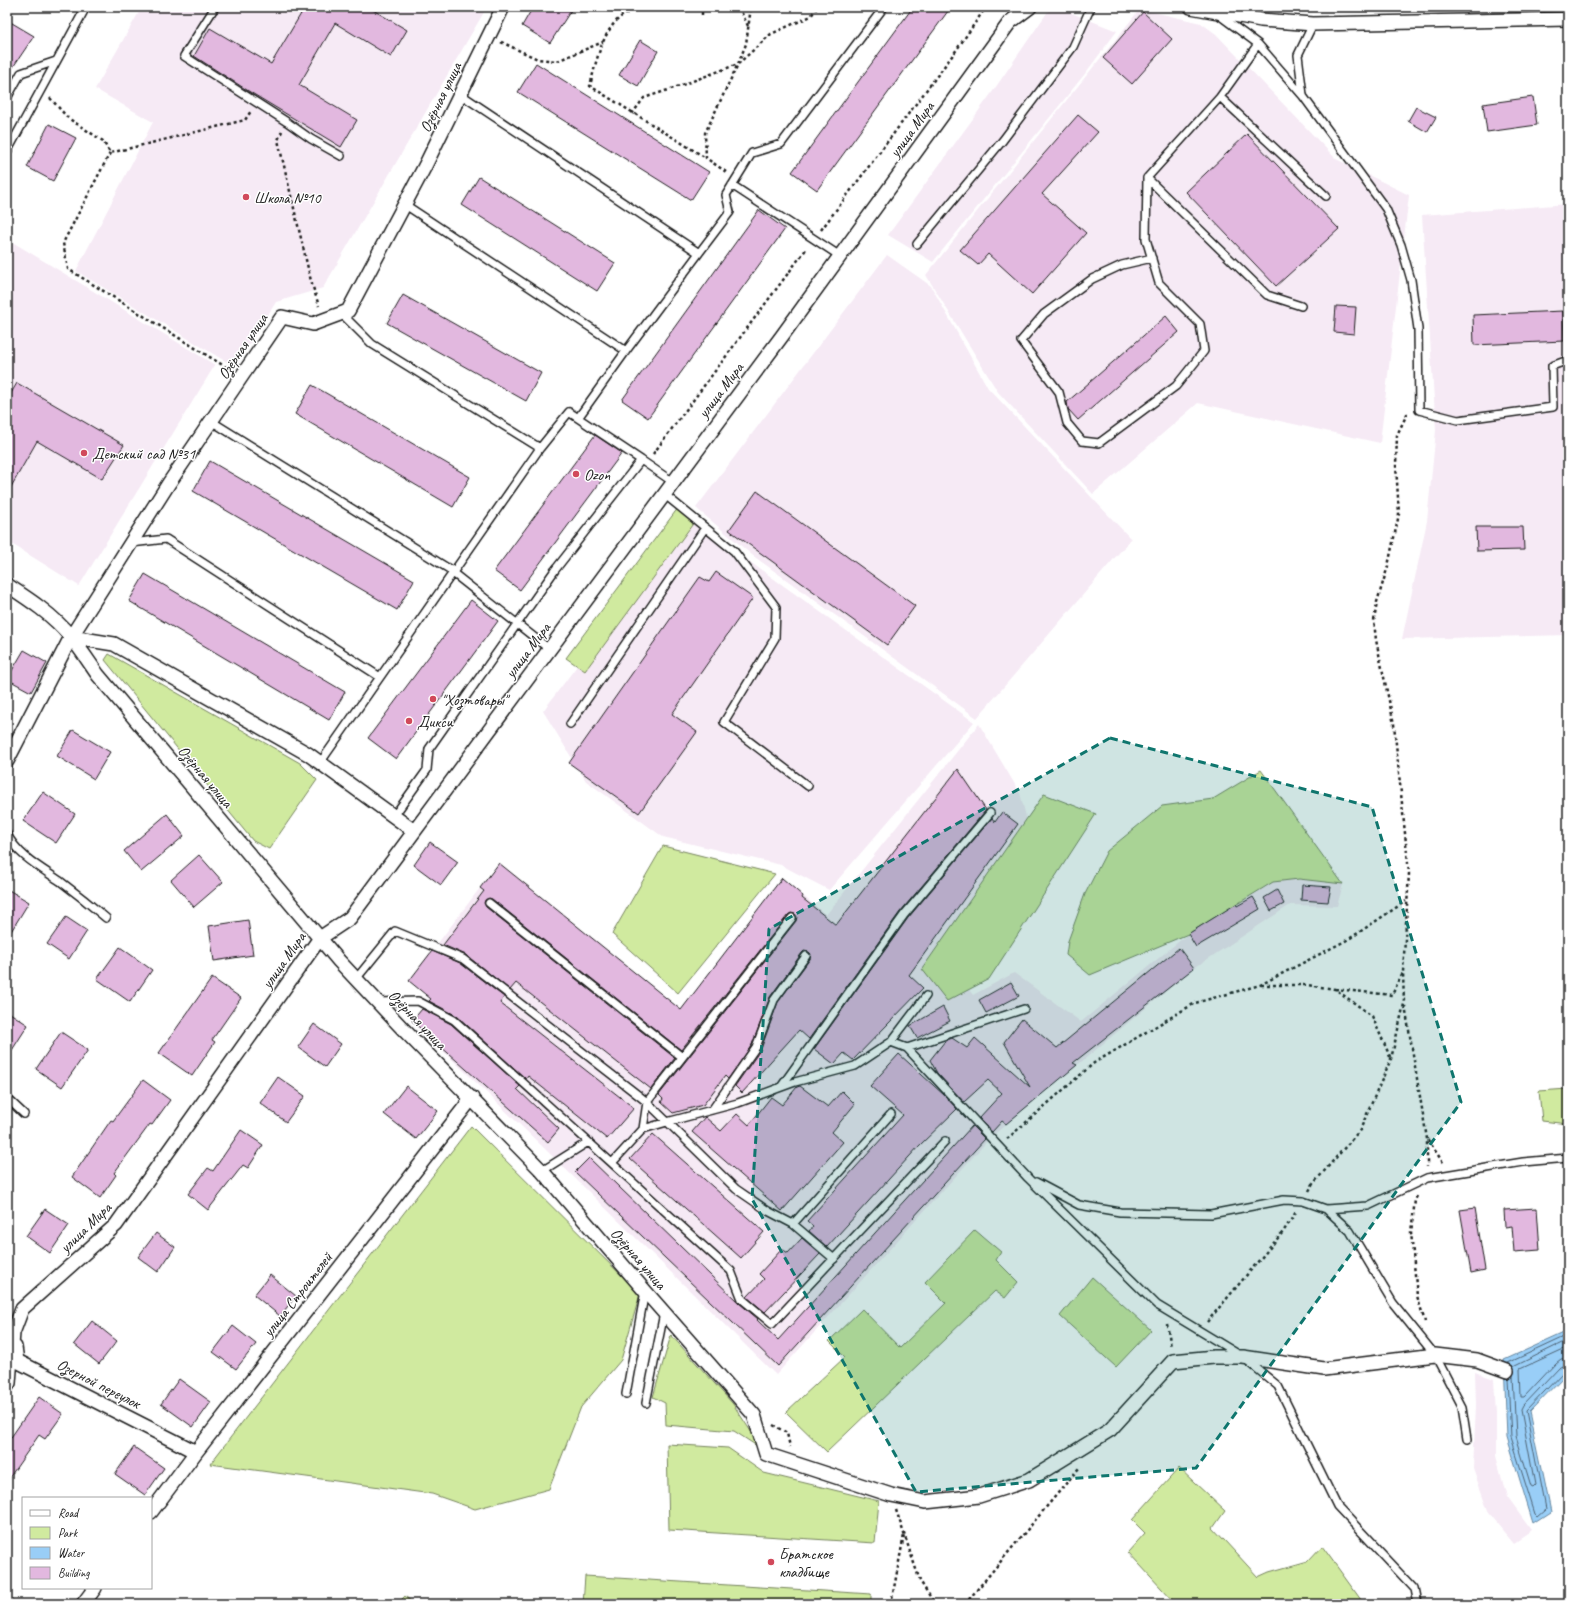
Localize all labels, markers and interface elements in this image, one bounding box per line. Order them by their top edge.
street label: Озёрная улица [415,58,467,136]
street label: улица Мира [884,96,940,162]
place label: Школа №10 [254,188,323,208]
marker: Школа №10 [241,192,251,202]
street label: Озёрная улица [213,308,273,383]
street label: улица Мира [693,358,749,423]
place label: Детский сад №31 [92,444,196,464]
marker: Детский сад №31 [79,448,89,458]
place label: Ozon [584,465,611,485]
marker: Ozon [571,469,581,479]
street label: улица Мира [500,618,556,683]
place label: "Хозтовары" [441,690,511,710]
marker: "Хозтовары" [428,694,438,704]
place label: Дикси [417,712,454,732]
marker: Дикси [404,716,414,726]
street label: Озёрная улица [173,741,238,813]
street label: улица Мира [257,927,311,993]
street label: Озёрная улица [384,986,452,1055]
street label: улица Мира [55,1197,117,1258]
street label: Озёрная улица [606,1224,672,1295]
street label: улица Строителей [258,1247,338,1342]
street label: Озерной переулок [54,1354,145,1414]
legend [22,1497,152,1589]
text: Road [58,1505,80,1521]
text: Park [58,1525,79,1541]
place label: Братское кладбище [779,1544,834,1582]
text: Water [58,1545,86,1561]
marker: Братское кладбище [766,1557,776,1567]
text: Building [58,1565,90,1581]

